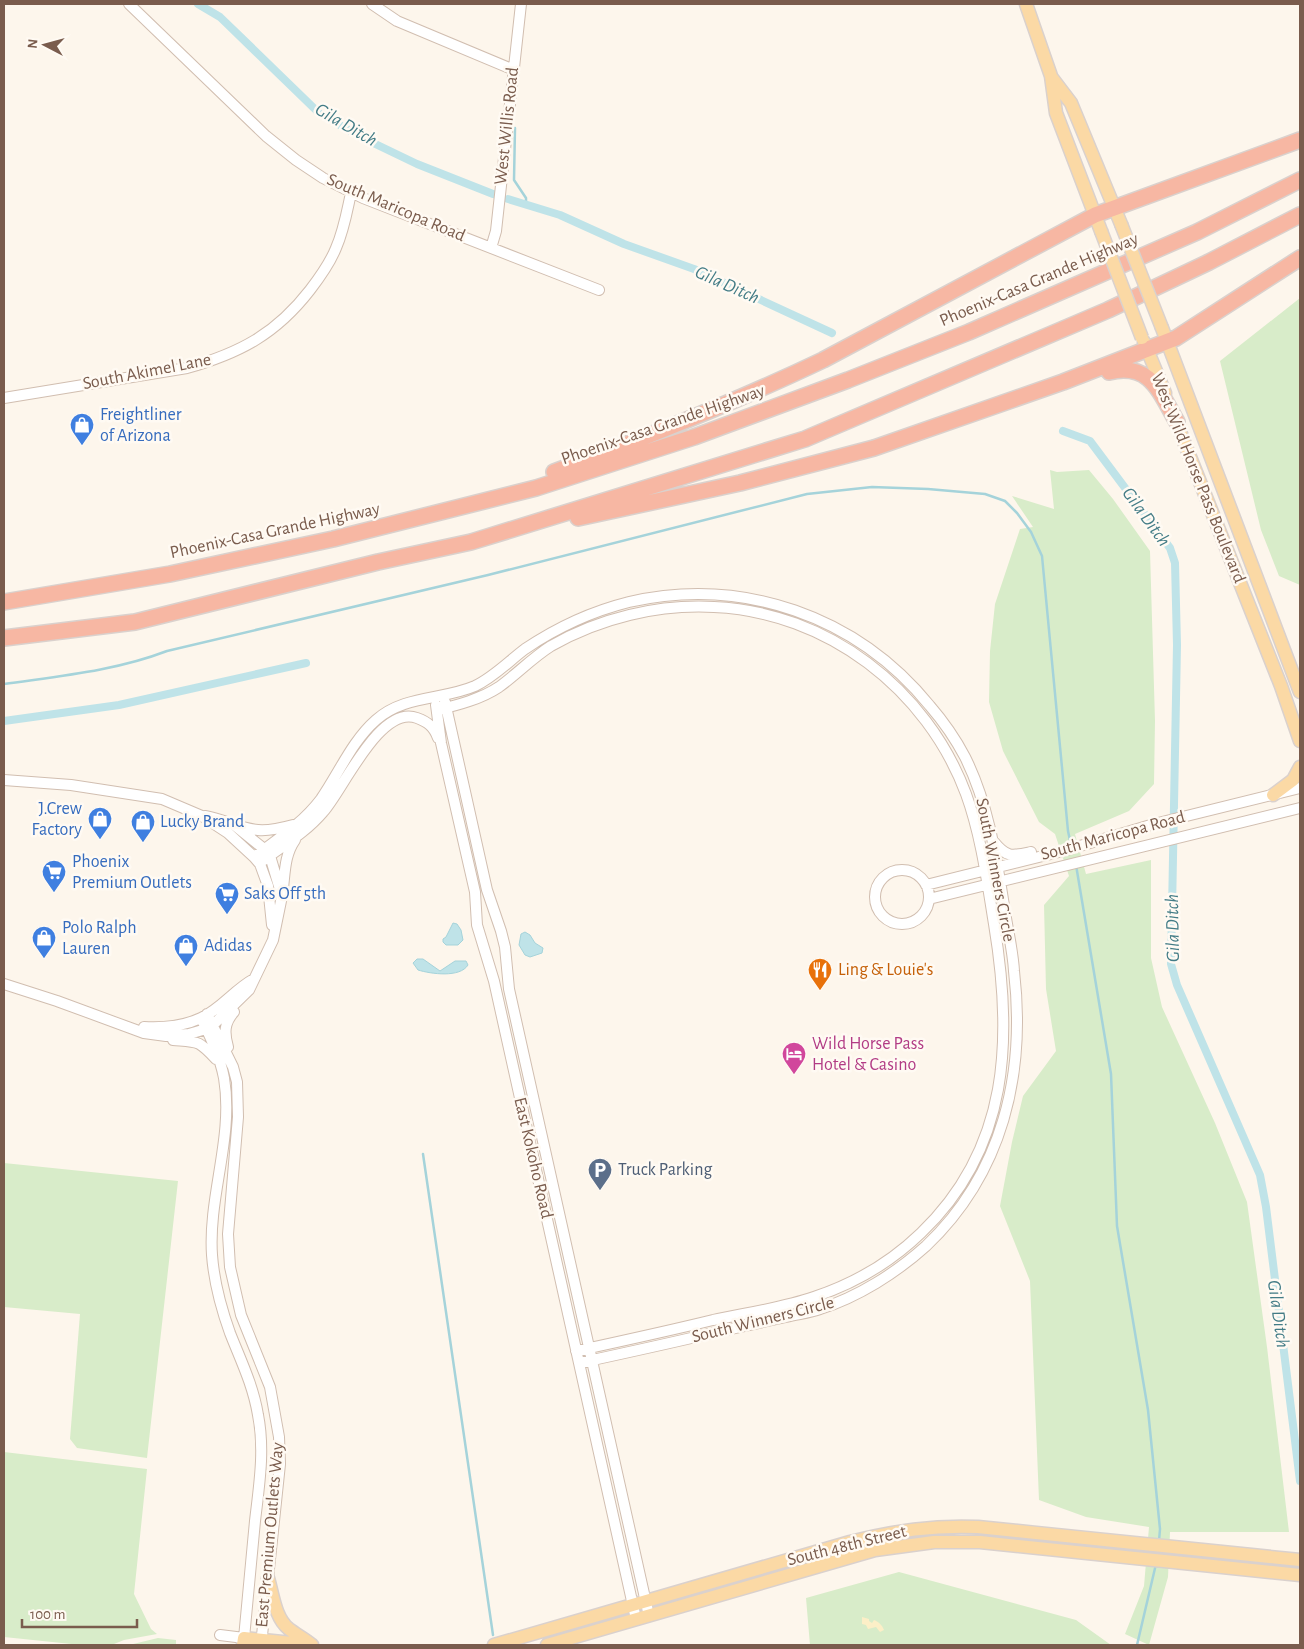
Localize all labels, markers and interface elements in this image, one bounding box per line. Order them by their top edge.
north arrow [20,20,70,70]
text: N [26,38,41,49]
street label: West Willis Road [492,66,522,186]
water label: Gila Ditch [312,100,380,150]
street label: South Maricopa Road [324,171,468,245]
street label: Phoenix-Casa Grande Highway [937,230,1141,330]
water label: Gila Ditch [692,262,762,308]
street label: South Akimel Lane [81,351,213,393]
street label: West Wild Horse Pass Boulevard [1148,370,1248,586]
street label: Phoenix-Casa Grande Highway [559,382,767,468]
place label: Freightliner of Arizona [100,406,182,445]
shop icon: Freightliner of Arizona [69,412,95,446]
water label: Gila Ditch [1118,484,1174,550]
street label: Phoenix-Casa Grande Highway [168,500,382,562]
street label: South Winners Circle [972,797,1018,943]
place label: J.Crew Factory [32,800,82,839]
shop icon: J.Crew Factory [87,806,113,840]
street label: South Maricopa Road [1039,808,1187,864]
shop icon: Lucky Brand [130,809,156,843]
place label: Lucky Brand [160,813,244,831]
place label: Phoenix Premium Outlets [72,853,192,892]
supermarket icon: Phoenix Premium Outlets [41,859,67,893]
supermarket icon: Saks Off 5th [214,881,240,915]
place label: Saks Off 5th [244,885,326,903]
water label: Gila Ditch [1163,894,1183,962]
place label: Polo Ralph Lauren [62,919,137,958]
shop icon: Polo Ralph Lauren [31,925,57,959]
shop icon: Adidas [173,933,199,967]
place label: Adidas [204,937,252,955]
restaurant icon: Ling & Louie's [807,957,833,991]
place label: Ling & Louie's [838,961,933,979]
place label: Wild Horse Pass Hotel & Casino [812,1035,924,1074]
hotel icon: Wild Horse Pass Hotel & Casino [781,1041,807,1075]
street label: East Kokoho Road [510,1096,556,1220]
parking icon: Truck Parking [587,1157,613,1191]
place label: Truck Parking [618,1161,712,1179]
water label: Gila Ditch [1264,1279,1292,1349]
street label: South Winners Circle [690,1294,836,1346]
street label: East Premium Outlets Way [253,1441,287,1628]
street label: South 48th Street [786,1522,909,1569]
scale bar [22,1596,138,1628]
text: 100 m [30,1607,65,1622]

